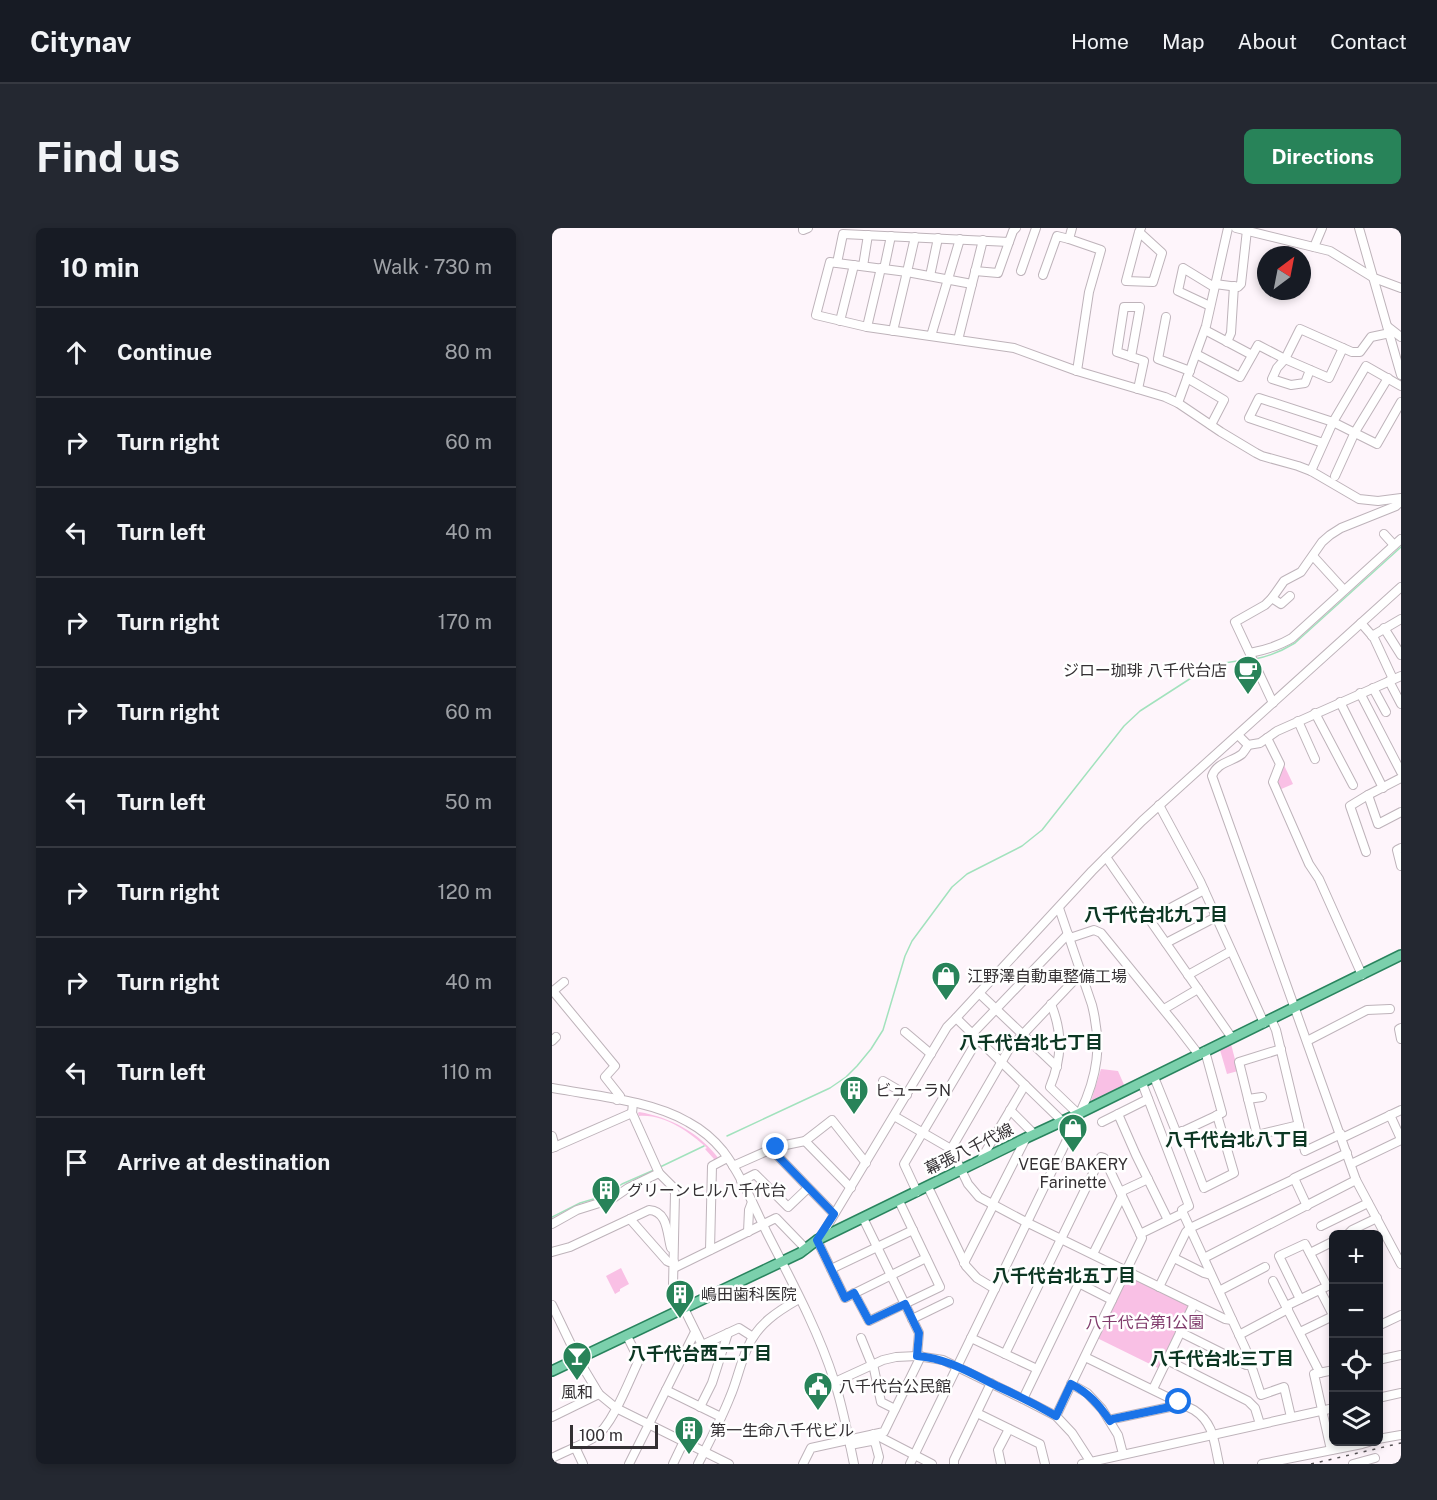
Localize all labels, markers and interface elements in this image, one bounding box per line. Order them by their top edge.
text: Citynav [30,25,131,58]
text: Home [1071,29,1129,54]
text: Map [1162,29,1205,54]
text: About [1238,29,1297,54]
text: Contact [1330,29,1407,54]
button: Directions [1244,129,1401,184]
text: Find us [36,132,180,181]
north arrow [1257,246,1311,300]
text: 10 min [60,252,139,283]
text: Walk · 730 m [373,255,492,279]
icon: ahead [60,336,93,369]
text: Continue [117,339,212,365]
text: 80 m [445,340,492,364]
icon: right [60,426,93,459]
text: Turn right [117,429,220,455]
text: 60 m [445,430,492,454]
icon: left [60,516,93,549]
text: Turn left [117,519,206,545]
text: 40 m [445,520,492,544]
icon: right [60,606,93,639]
text: Turn right [117,609,220,635]
text: 170 m [438,610,492,634]
cafe icon: ジロー珈琲 八千代台店 [1232,654,1264,696]
place label: ジロー珈琲 八千代台店 [1063,661,1227,680]
icon: right [60,696,93,729]
text: Turn right [117,699,220,725]
text: 60 m [445,700,492,724]
icon: left [60,786,93,819]
text: Turn left [117,789,206,815]
text: 50 m [445,790,492,814]
icon: right [60,876,93,909]
text: Turn right [117,879,220,905]
text: 120 m [438,880,492,904]
district label: 八千代台北九丁目 [1084,904,1228,925]
shop icon: 江野澤自動車整備工場 [930,960,962,1002]
icon: right [60,966,93,999]
place label: 江野澤自動車整備工場 [967,967,1127,986]
text: Turn right [117,969,220,995]
text: 40 m [445,970,492,994]
district label: 八千代台北七丁目 [959,1032,1103,1053]
icon: left [60,1056,93,1089]
text: Turn left [117,1059,206,1085]
text: 110 m [441,1060,492,1084]
building icon: ビューラN [838,1074,870,1116]
place label: ビューラN [875,1081,951,1100]
shop icon: VEGE BAKERY Farinette [1057,1112,1089,1154]
street label: 幕張八千代線 [922,1119,1016,1179]
district label: 八千代台北八丁目 [1165,1129,1309,1150]
route end [762,1133,788,1159]
icon: arrive [60,1146,93,1179]
text: Arrive at destination [117,1149,330,1175]
place label: VEGE BAKERY Farinette [1018,1155,1128,1192]
building icon: グリーンヒル八千代台 [590,1174,622,1216]
place label: グリーンヒル八千代台 [627,1181,786,1200]
map controls [1329,1230,1383,1446]
button: + [1329,1230,1383,1284]
district label: 八千代台北五丁目 [992,1265,1136,1286]
building icon: 嶋田歯科医院 [664,1278,696,1320]
button: − [1329,1284,1383,1338]
place label: 嶋田歯科医院 [701,1285,797,1304]
park label: 八千代台第1公園 [1086,1313,1204,1332]
button: locate [1329,1338,1383,1392]
bar icon: 風和 [561,1340,593,1382]
district label: 八千代台西二丁目 [628,1343,772,1364]
district label: 八千代台北三丁目 [1150,1348,1294,1369]
public building icon: 八千代台公民館 [802,1370,834,1412]
place label: 八千代台公民館 [839,1377,951,1396]
place label: 風和 [561,1383,593,1402]
route start [1165,1388,1191,1414]
button: layers [1329,1392,1383,1446]
building icon: 第一生命八千代ビル [673,1414,705,1456]
place label: 第一生命八千代ビル [710,1421,854,1440]
scale bar [570,1422,658,1450]
text: 100 m [579,1426,623,1445]

